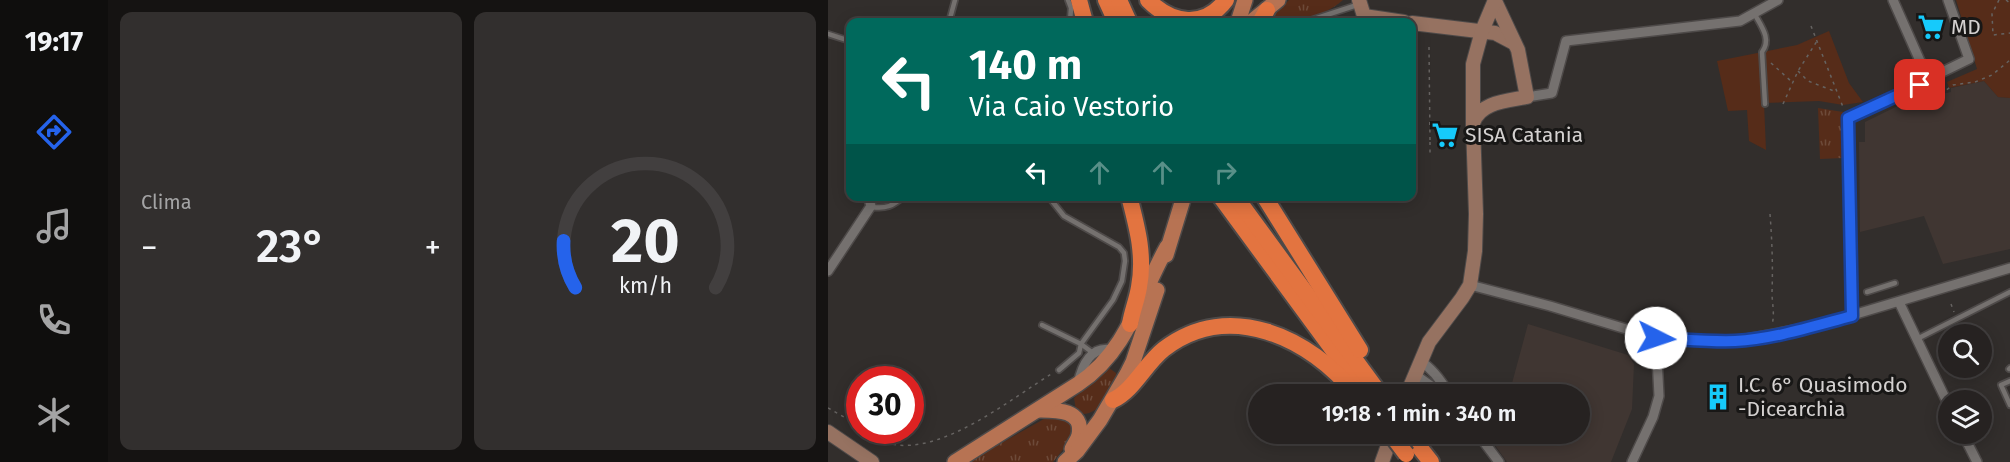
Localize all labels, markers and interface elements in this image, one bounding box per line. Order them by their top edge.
supermarket icon: MD [1916,12,1946,42]
place label: MD [1951,14,1981,40]
text: 19:17 [25,26,83,58]
text: 140 m [969,40,1082,90]
icon: left [870,42,948,120]
pin [1894,59,1945,110]
icon: arrive [1903,68,1936,101]
text: Via Caio Vestorio [969,91,1174,123]
icon: directions [33,111,75,153]
supermarket icon: SISA Catania [1430,120,1460,150]
place label: SISA Catania [1465,122,1583,148]
icon: left [1020,156,1053,189]
icon: ahead [1083,156,1116,189]
icon: ahead [1146,156,1179,189]
icon: right [1209,156,1242,189]
text: Clima [141,190,192,214]
text: 20 [611,204,679,279]
icon: music [33,205,75,247]
text: 23° [256,220,326,274]
text: − [141,228,158,268]
text: + [425,228,441,268]
text: km/h [618,273,672,299]
icon: phone [33,299,75,341]
position arrow [1624,306,1688,370]
map controls [1938,324,1992,444]
button: search [1938,324,1992,378]
speed limit sign: 30 [846,366,924,444]
place label: I.C. 6° Quasimodo -Dicearchia [1738,372,1907,422]
building icon: I.C. 6° Quasimodo -Dicearchia [1703,382,1733,412]
button: layers [1938,390,1992,444]
icon: climate [33,394,75,436]
text: 19:18 · 1 min · 340 m [1322,400,1516,427]

